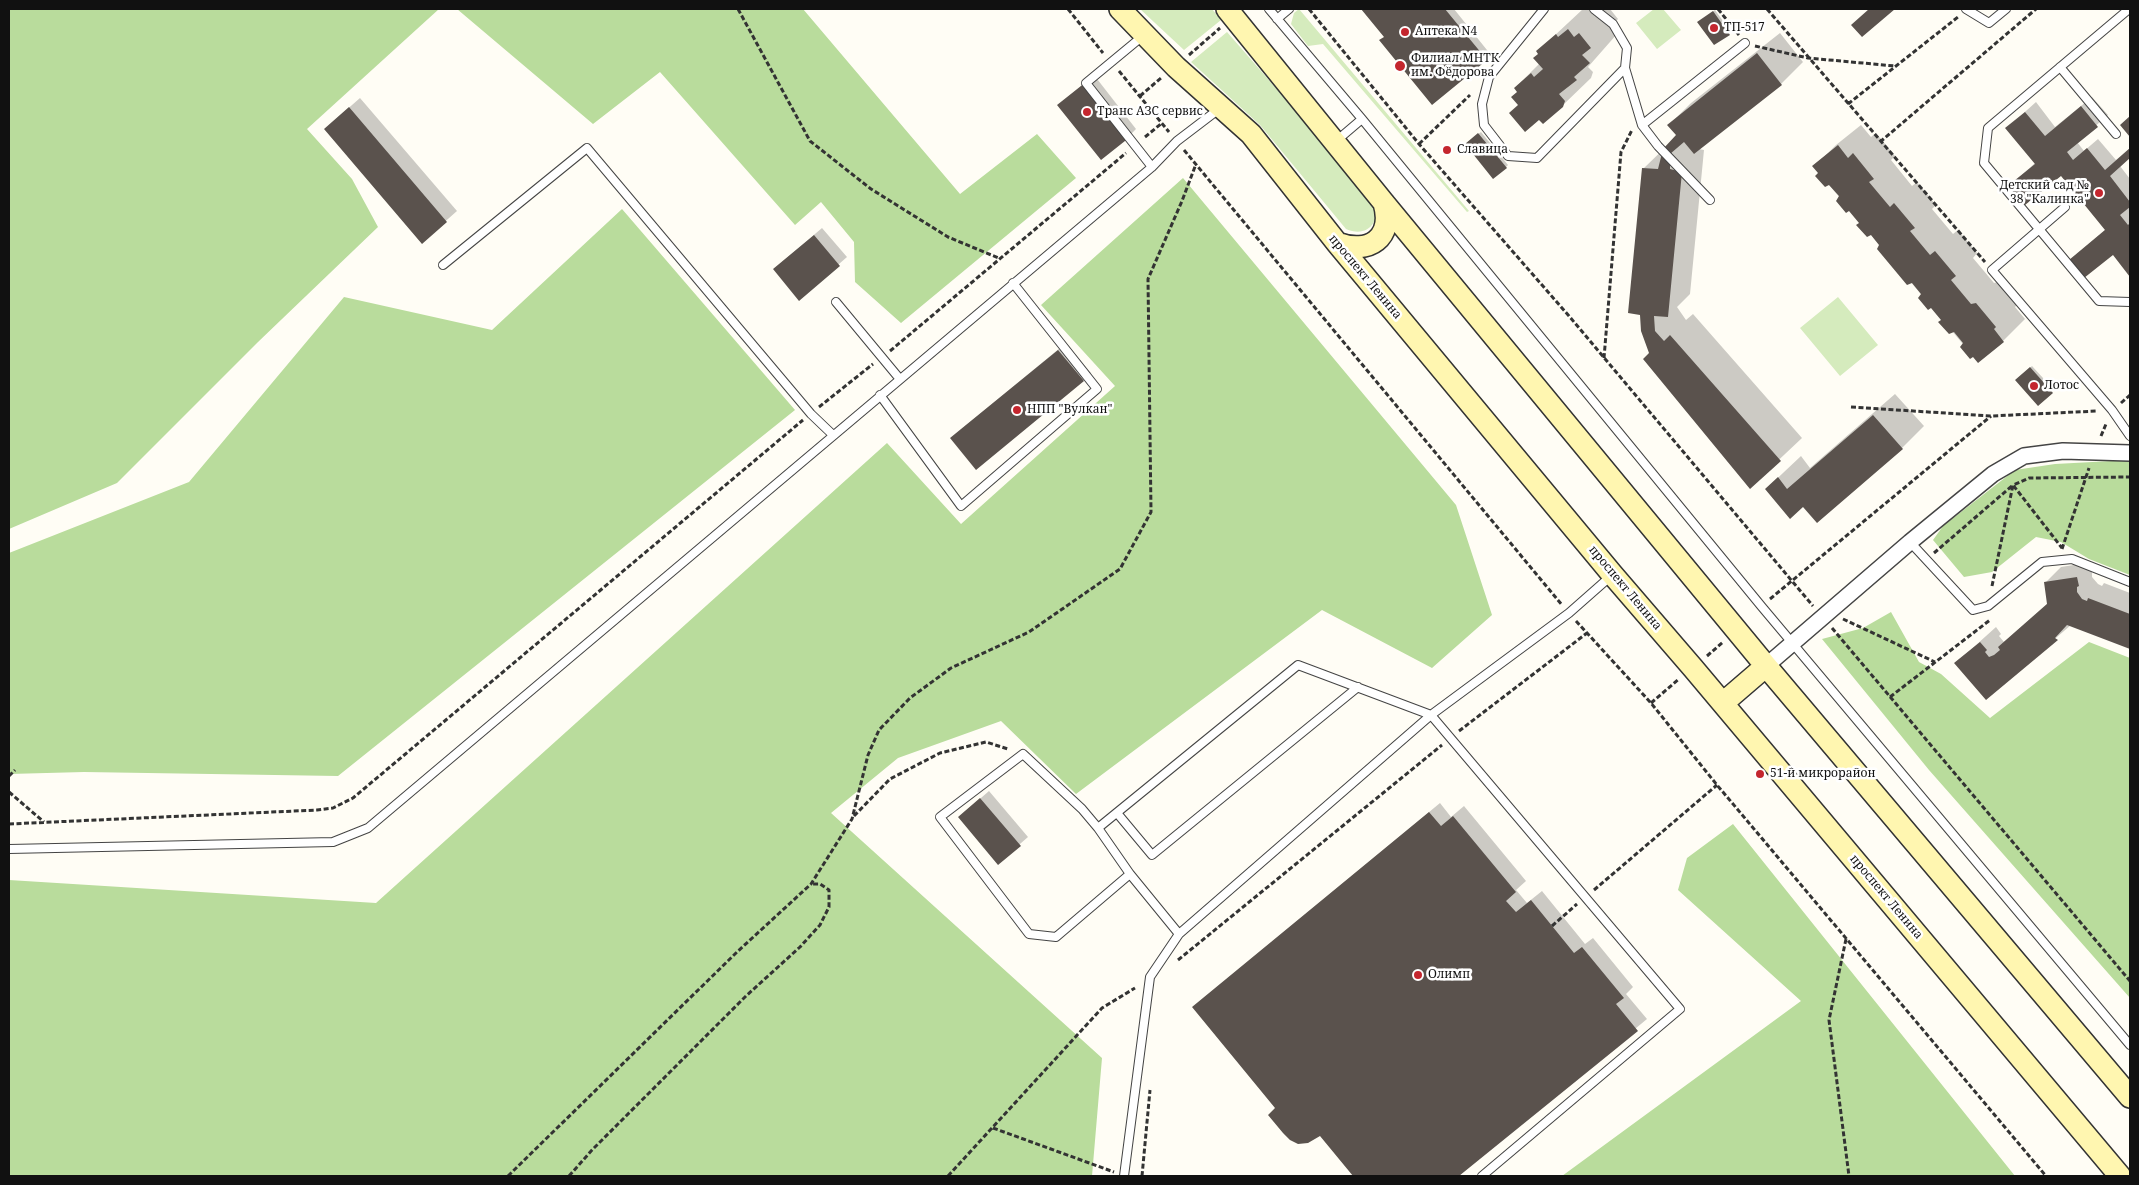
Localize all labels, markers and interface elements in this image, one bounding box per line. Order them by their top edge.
place label: ТП-517 [1724,21,1765,35]
marker: ТП-517 [1708,22,1720,34]
place label: Аптека N4 [1415,25,1477,39]
marker: Аптека N4 [1399,26,1411,38]
place label: Филиал МНТК им. Фёдорова [1411,52,1499,80]
marker: Филиал МНТК им. Фёдорова [1393,59,1407,73]
place label: Транс АЗС сервис [1097,105,1203,119]
marker: Транс АЗС сервис [1081,106,1093,118]
place label: Славица [1457,143,1508,157]
marker: Славица [1441,144,1453,156]
place label: Детский сад № 38 "Калинка" [1999,179,2089,207]
marker: Детский сад № 38 "Калинка" [2093,187,2105,199]
street label: проспект Ленина [1326,232,1404,322]
place label: Лотос [2044,379,2079,393]
marker: Лотос [2028,380,2040,392]
place label: НПП "Вулкан" [1027,403,1112,417]
marker: НПП "Вулкан" [1011,404,1023,416]
street label: проспект Ленина [1586,543,1664,633]
place label: 51-й микрорайон [1770,767,1876,781]
marker: 51-й микрорайон [1754,768,1766,780]
street label: проспект Ленина [1847,852,1925,942]
place label: Олимп [1428,968,1470,982]
marker: Олимп [1412,969,1424,981]

